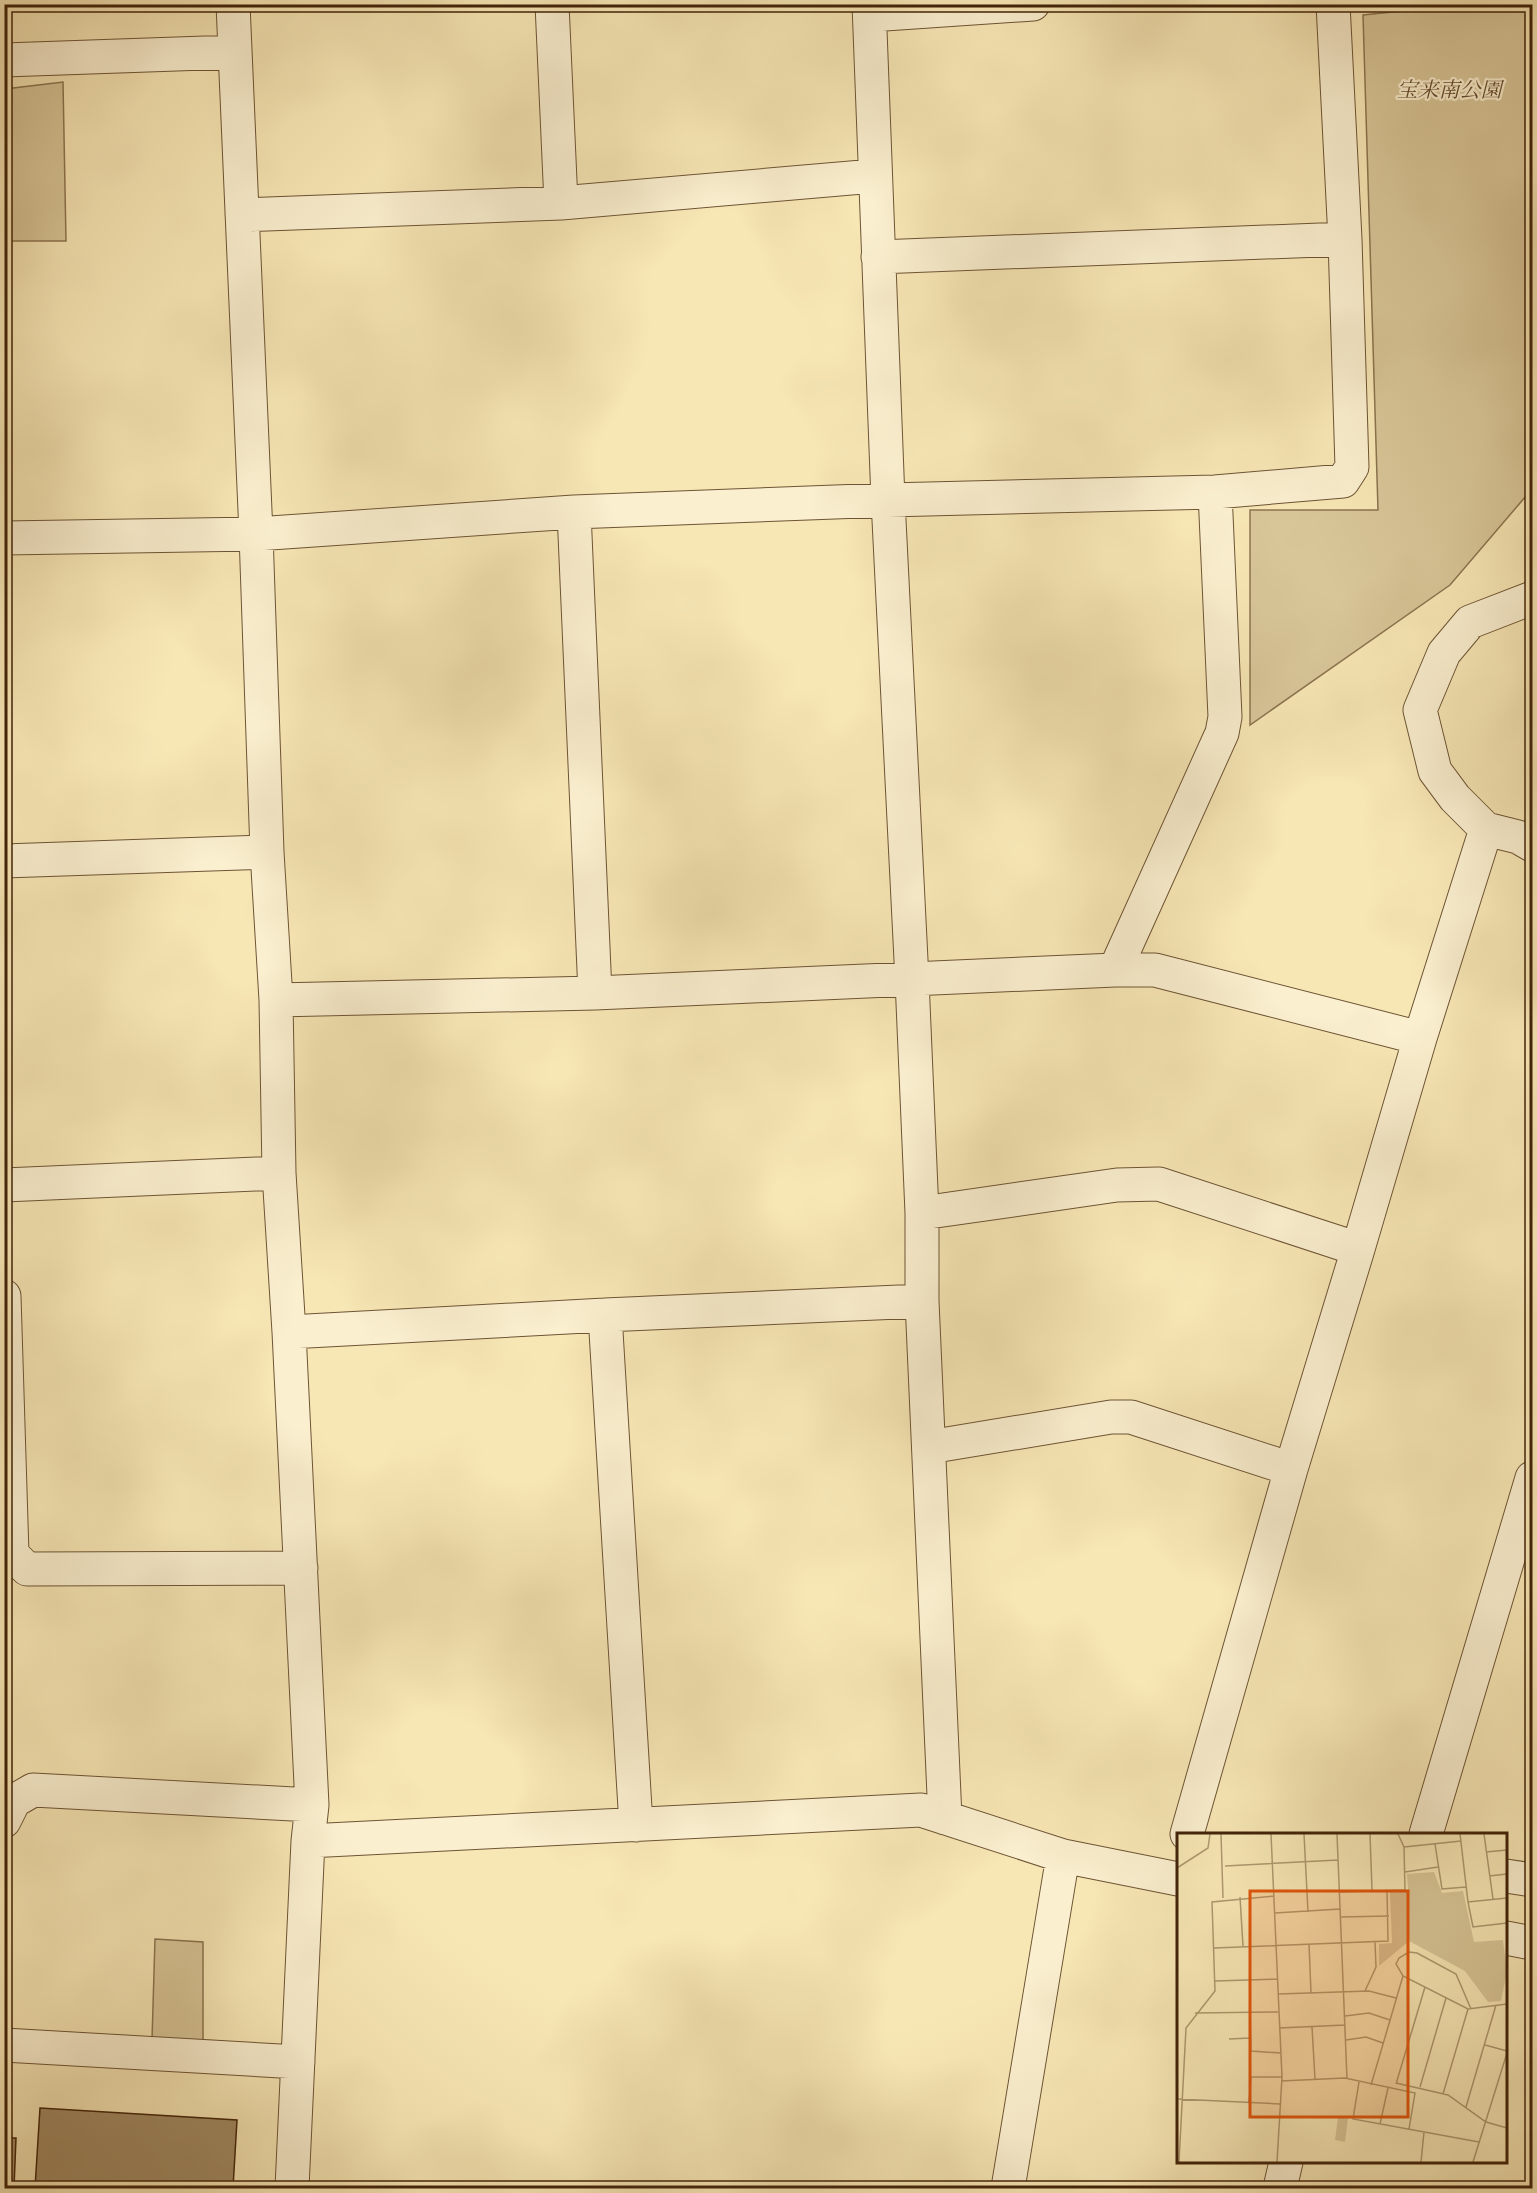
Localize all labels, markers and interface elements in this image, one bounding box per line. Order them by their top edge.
park label: 宝来南公園 [1397,77,1504,104]
inset map [1177,1833,1507,2163]

